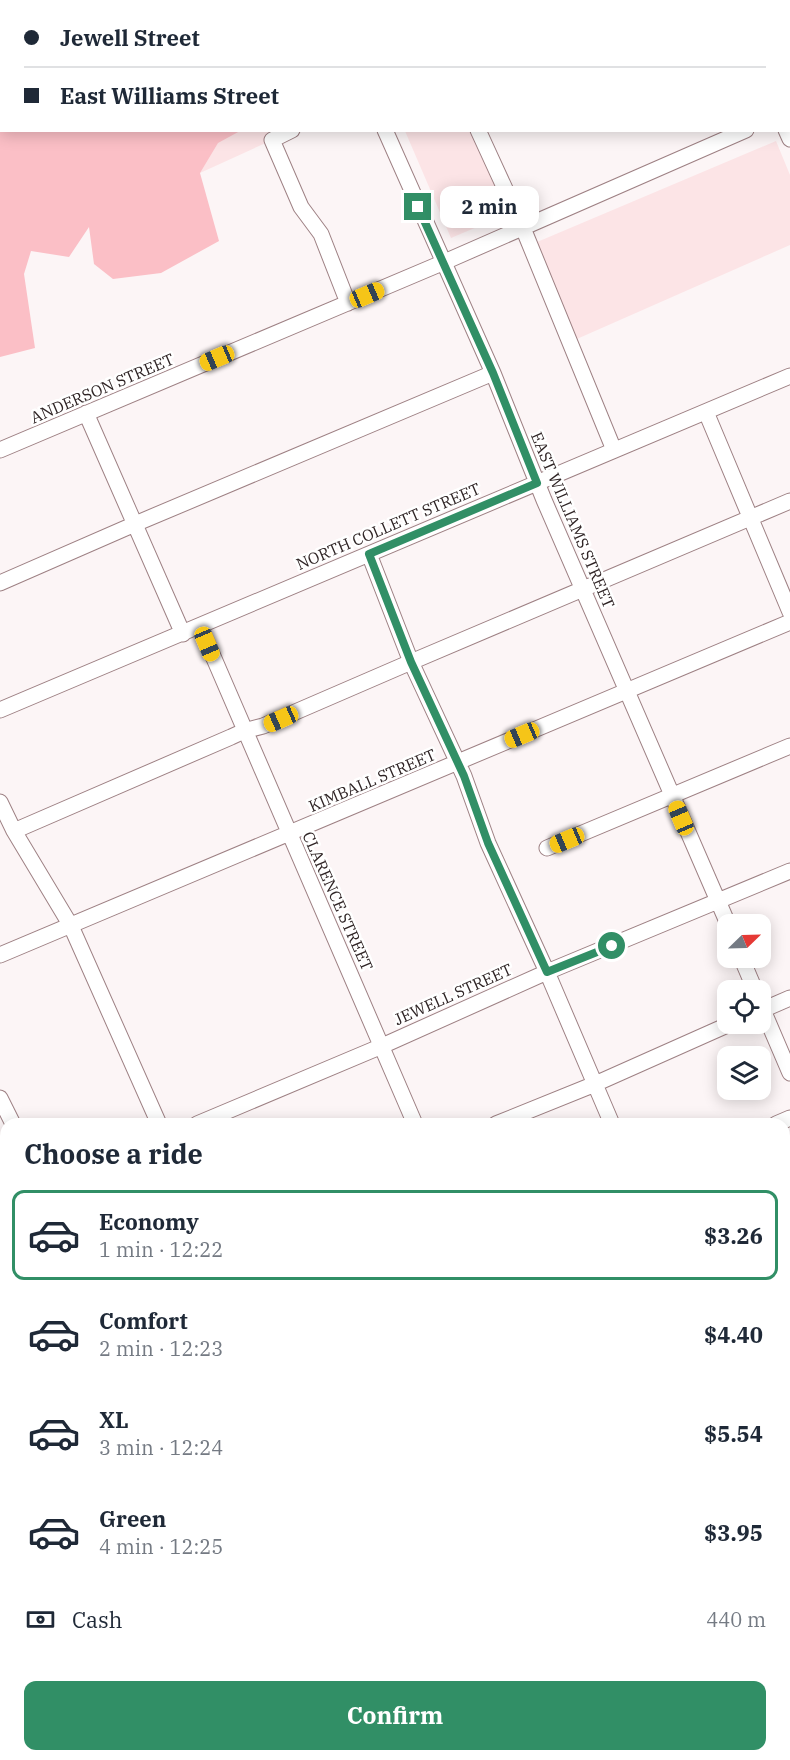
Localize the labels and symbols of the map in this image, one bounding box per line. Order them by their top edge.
callout: 2 min [439,186,538,228]
route end [404,193,431,220]
car [347,280,387,310]
car [197,343,237,373]
street label: ANDERSON STREET [27,349,177,427]
street label: EAST WILLIAMS STREET [527,429,619,611]
street label: NORTH COLLETT STREET [293,478,483,574]
car [192,624,222,664]
car [261,703,301,735]
car [502,720,542,750]
street label: KIMBALL STREET [305,744,439,816]
car [666,798,696,838]
car [547,825,587,855]
street label: CLARENCE STREET [298,828,378,974]
north arrow [717,914,771,968]
route start [598,932,625,959]
street label: JEWELL STREET [391,959,515,1029]

